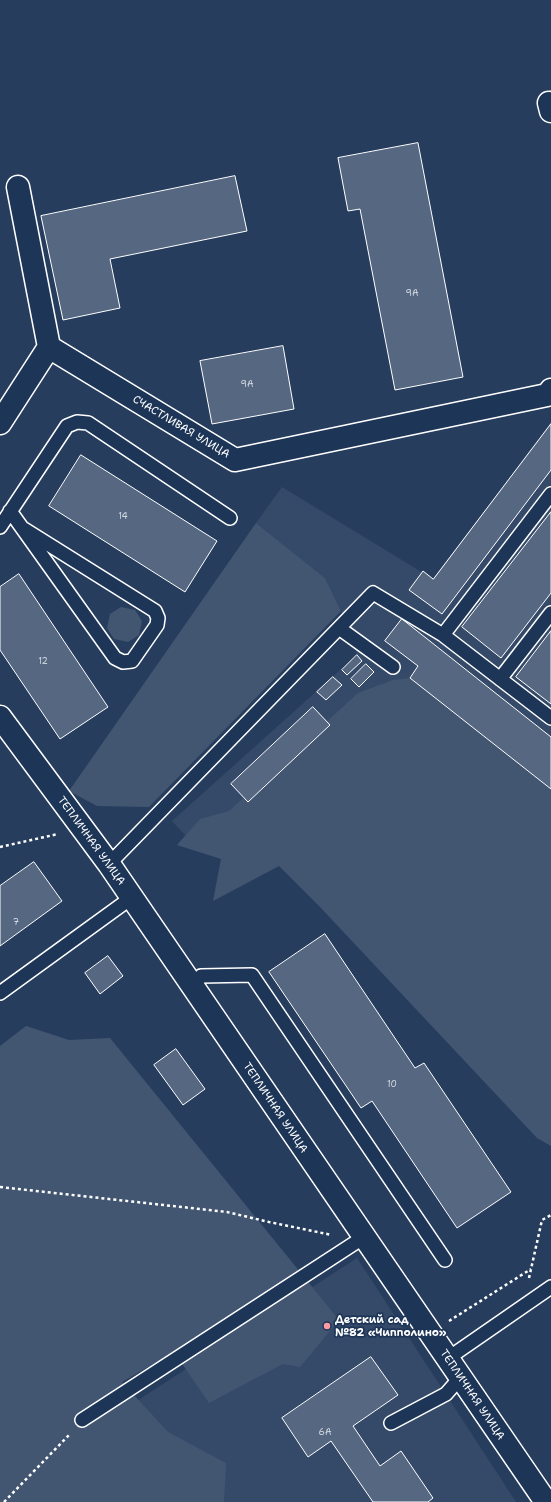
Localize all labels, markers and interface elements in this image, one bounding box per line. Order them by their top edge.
house number: 9А [406,289,418,299]
house number: 9А [241,380,253,390]
street label: СЧАСТЛИВАЯ УЛИЦА [130,393,232,461]
house number: 14 [118,512,128,522]
house number: 12 [38,657,48,667]
street label: ТЕПЛИЧНАЯ УЛИЦА [54,794,128,888]
house number: 7 [13,918,19,928]
street label: ТЕПЛИЧНАЯ УЛИЦА [240,1060,310,1156]
house number: 10 [387,1080,397,1090]
place label: Детский сад №82 «Чипполино» [335,1313,446,1339]
marker: Детский сад №82 «Чипполино» [322,1321,332,1331]
street label: ТЕПЛИЧНАЯ УЛИЦА [437,1347,507,1443]
house number: 6А [319,1428,331,1438]

